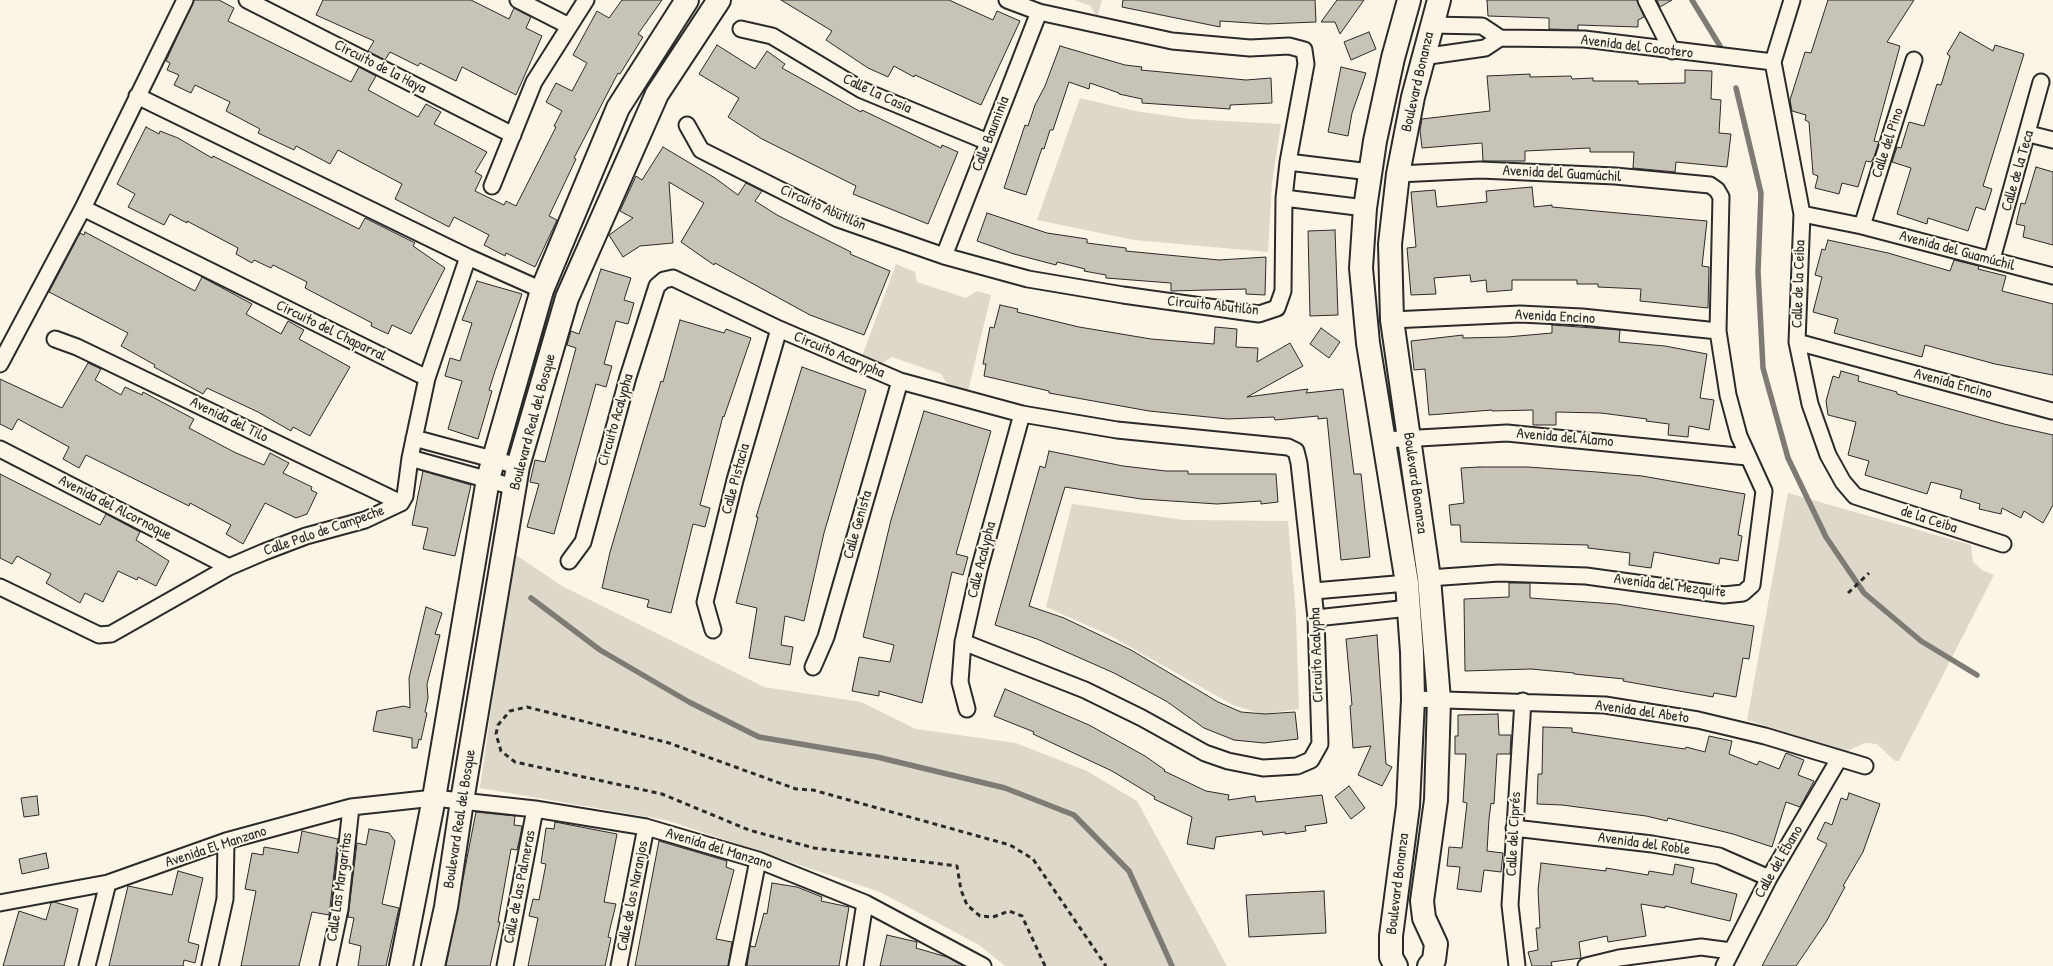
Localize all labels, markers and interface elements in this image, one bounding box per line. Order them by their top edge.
street label: Boulevard Bonanza [1398,30,1438,134]
street label: Avenida del Cocotero [1580,31,1694,63]
street label: Circuito de la Haya [331,36,429,98]
street label: Calle La Casia [840,70,914,118]
street label: Calle Bauminia [968,94,1014,174]
street label: Calle del Pino [1868,106,1908,180]
street label: Calle de la Teca [1998,128,2038,214]
street label: Avenida del Guamúchil [1502,162,1622,186]
street label: Circuito Abutilón [777,181,869,235]
street label: Avenida del Guamúchil [1897,227,2017,275]
street label: Calle de la Ceiba [1788,240,1810,328]
street label: Circuito Abutilón [1166,292,1260,320]
street label: Circuito del Chaparral [273,296,389,366]
street label: Avenida Encino [1515,306,1595,328]
street label: Circuito Acarypha [791,328,887,382]
street label: Boulevard Real del Bosque [506,352,560,492]
street label: Avenida Encino [1912,365,1994,403]
street label: Circuito Acalypha [594,372,638,468]
street label: Avenida del Tilo [187,393,271,447]
street label: Avenida del Álamo [1516,425,1614,451]
street label: Boulevard Bonanza [1399,431,1431,535]
street label: Calle Pistacia [718,442,754,516]
street label: Avenida del Alcornoque [55,472,175,544]
street label: Calle Genista [840,489,876,561]
street label: Calle Palo de Campeche [261,502,387,560]
street label: de la Ceiba [1899,502,1959,538]
street label: Calle Acalypha [964,520,1000,600]
street label: Avenida del Mezquite [1613,570,1727,602]
street label: Circuito Acalypha [1306,607,1328,703]
street label: Avenida del Abeto [1594,697,1690,727]
street label: Boulevard Real del Bosque [440,748,480,890]
street label: Calle del Ciprés [1503,791,1525,877]
street label: Avenida El Manzano [163,822,269,872]
street label: Calle del Ébano [1751,823,1807,901]
street label: Avenida del Manzano [663,824,775,874]
street label: Calle de las Palmeras [500,829,540,945]
street label: Avenida del Roble [1597,829,1691,859]
street label: Calle Las Margaritas [323,831,357,943]
street label: Boulevard Bonanza [1383,832,1413,936]
street label: Calle de los Naranjos [613,839,653,953]

